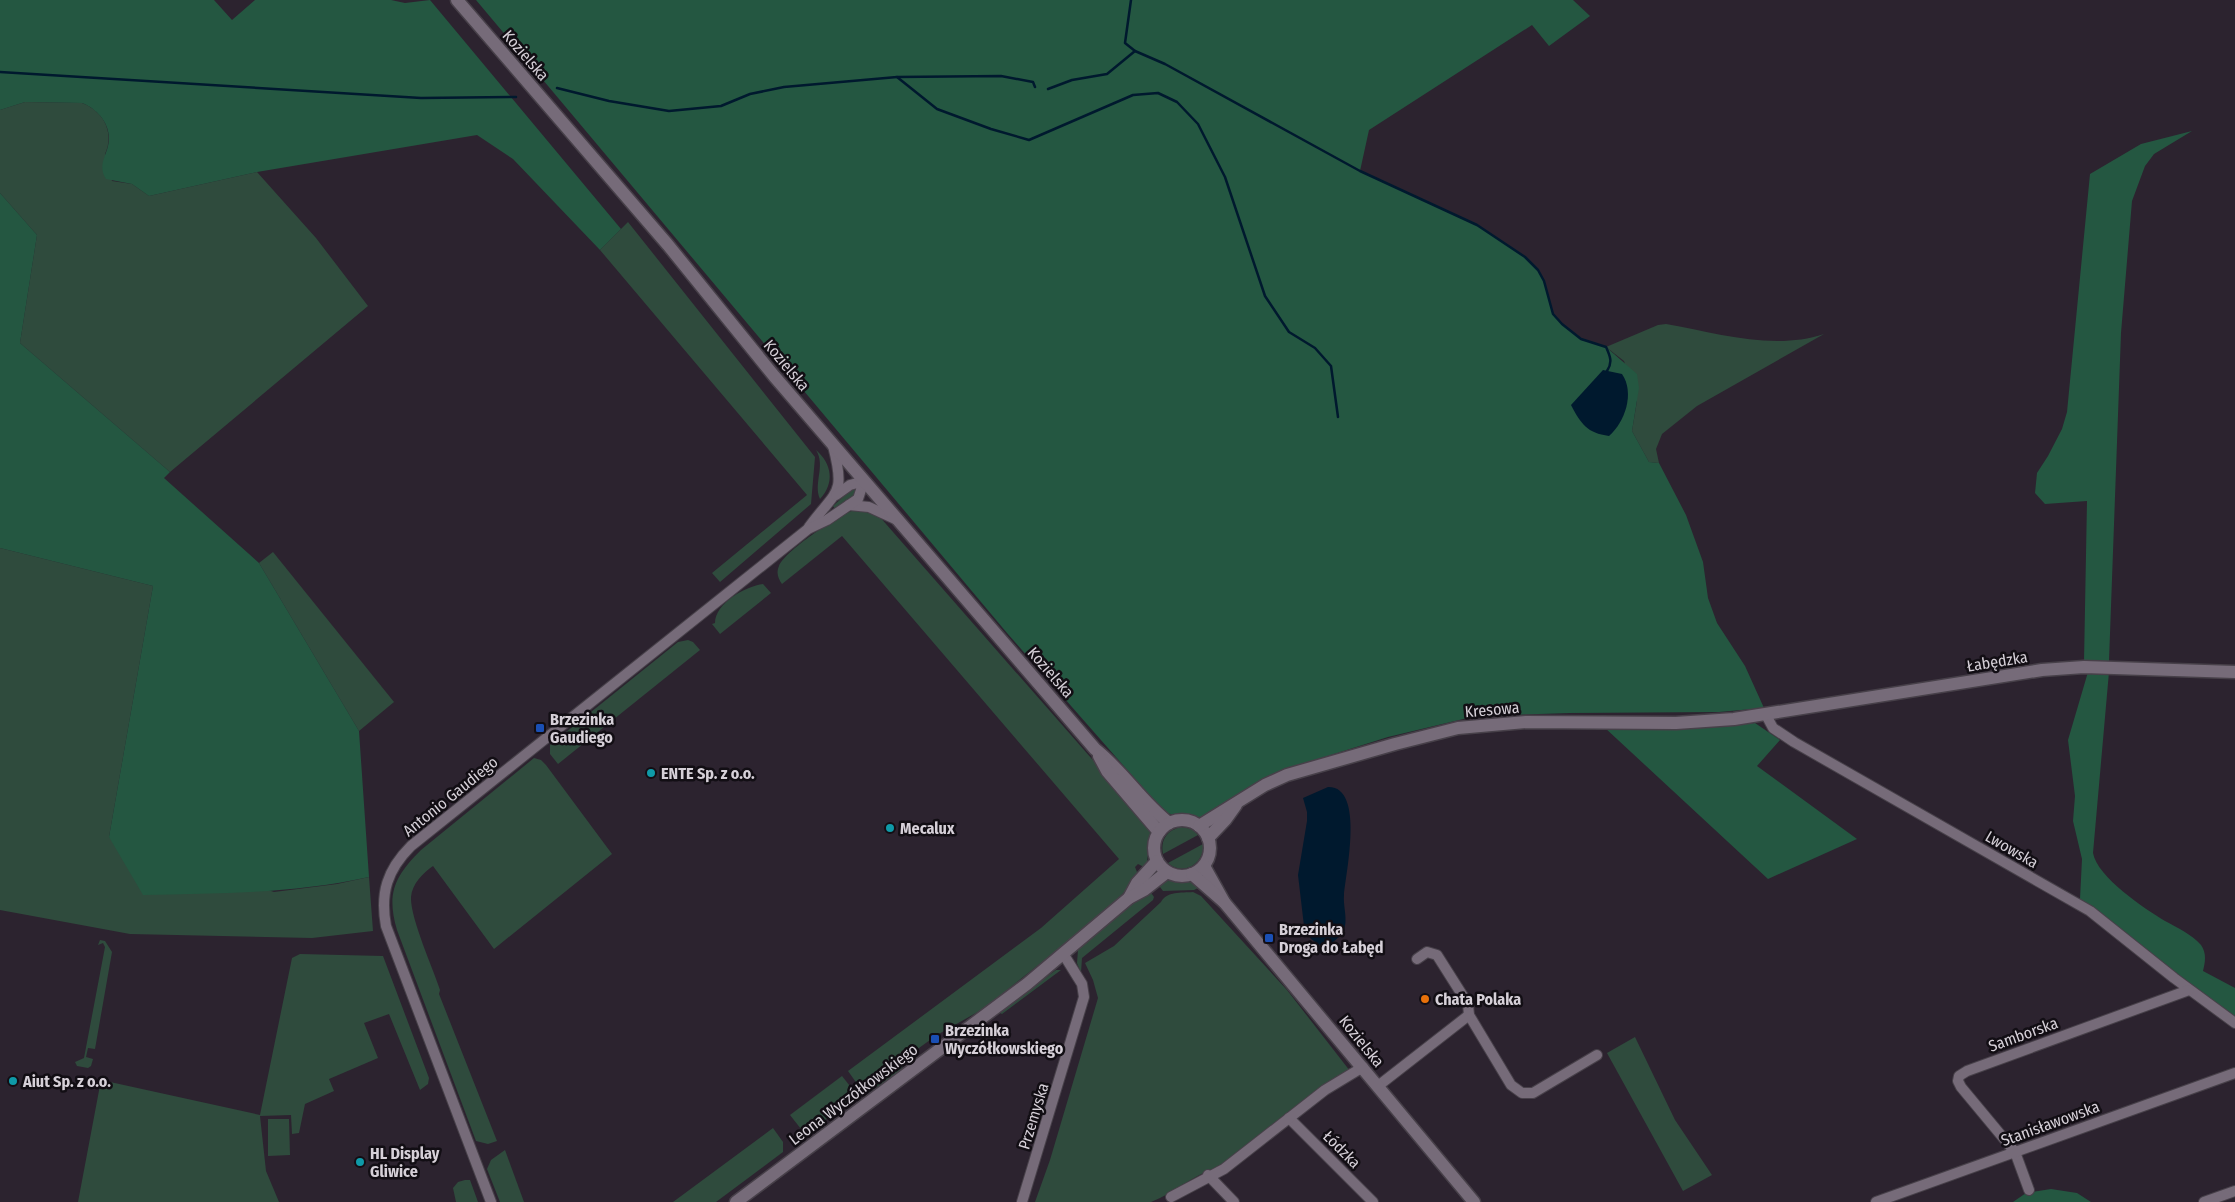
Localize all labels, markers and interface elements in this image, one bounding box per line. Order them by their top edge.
street label: Kozielska [498,26,553,85]
street label: Kozielska [760,336,814,395]
street label: Kozielska [1023,643,1078,702]
street label: Łabędzka [1965,647,2029,676]
street label: Kresowa [1464,698,1520,721]
place label: Brzezinka Gaudiego [550,710,614,747]
marker: Brzezinka Gaudiego [534,722,546,734]
street label: Antonio Gaudiego [399,752,502,840]
place label: ENTE Sp. z o.o. [661,764,755,783]
marker: ENTE Sp. z o.o. [645,767,657,779]
place label: Mecalux [900,819,955,838]
marker: Mecalux [884,822,896,834]
street label: Lwowska [1982,827,2042,872]
place label: Brzezinka Droga do Łabęd [1279,920,1383,957]
marker: Brzezinka Droga do Łabęd [1263,932,1275,944]
place label: Chata Polaka [1435,990,1521,1009]
marker: Chata Polaka [1419,993,1431,1005]
street label: Kozielska [1335,1012,1388,1071]
street label: Samborska [1986,1013,2061,1056]
place label: Brzezinka Wyczółkowskiego [945,1021,1064,1058]
marker: Brzezinka Wyczółkowskiego [929,1033,941,1045]
street label: Leona Wyczółkowskiego [785,1040,921,1149]
place label: Aiut Sp. z o.o. [22,1072,111,1091]
marker: Aiut Sp. z o.o. [7,1075,19,1087]
street label: Przemyska [1014,1080,1053,1152]
street label: Stanisławowska [1998,1097,2102,1150]
street label: Łódzka [1319,1127,1365,1172]
place label: HL Display Gliwice [370,1144,440,1181]
marker: HL Display Gliwice [354,1156,366,1168]

